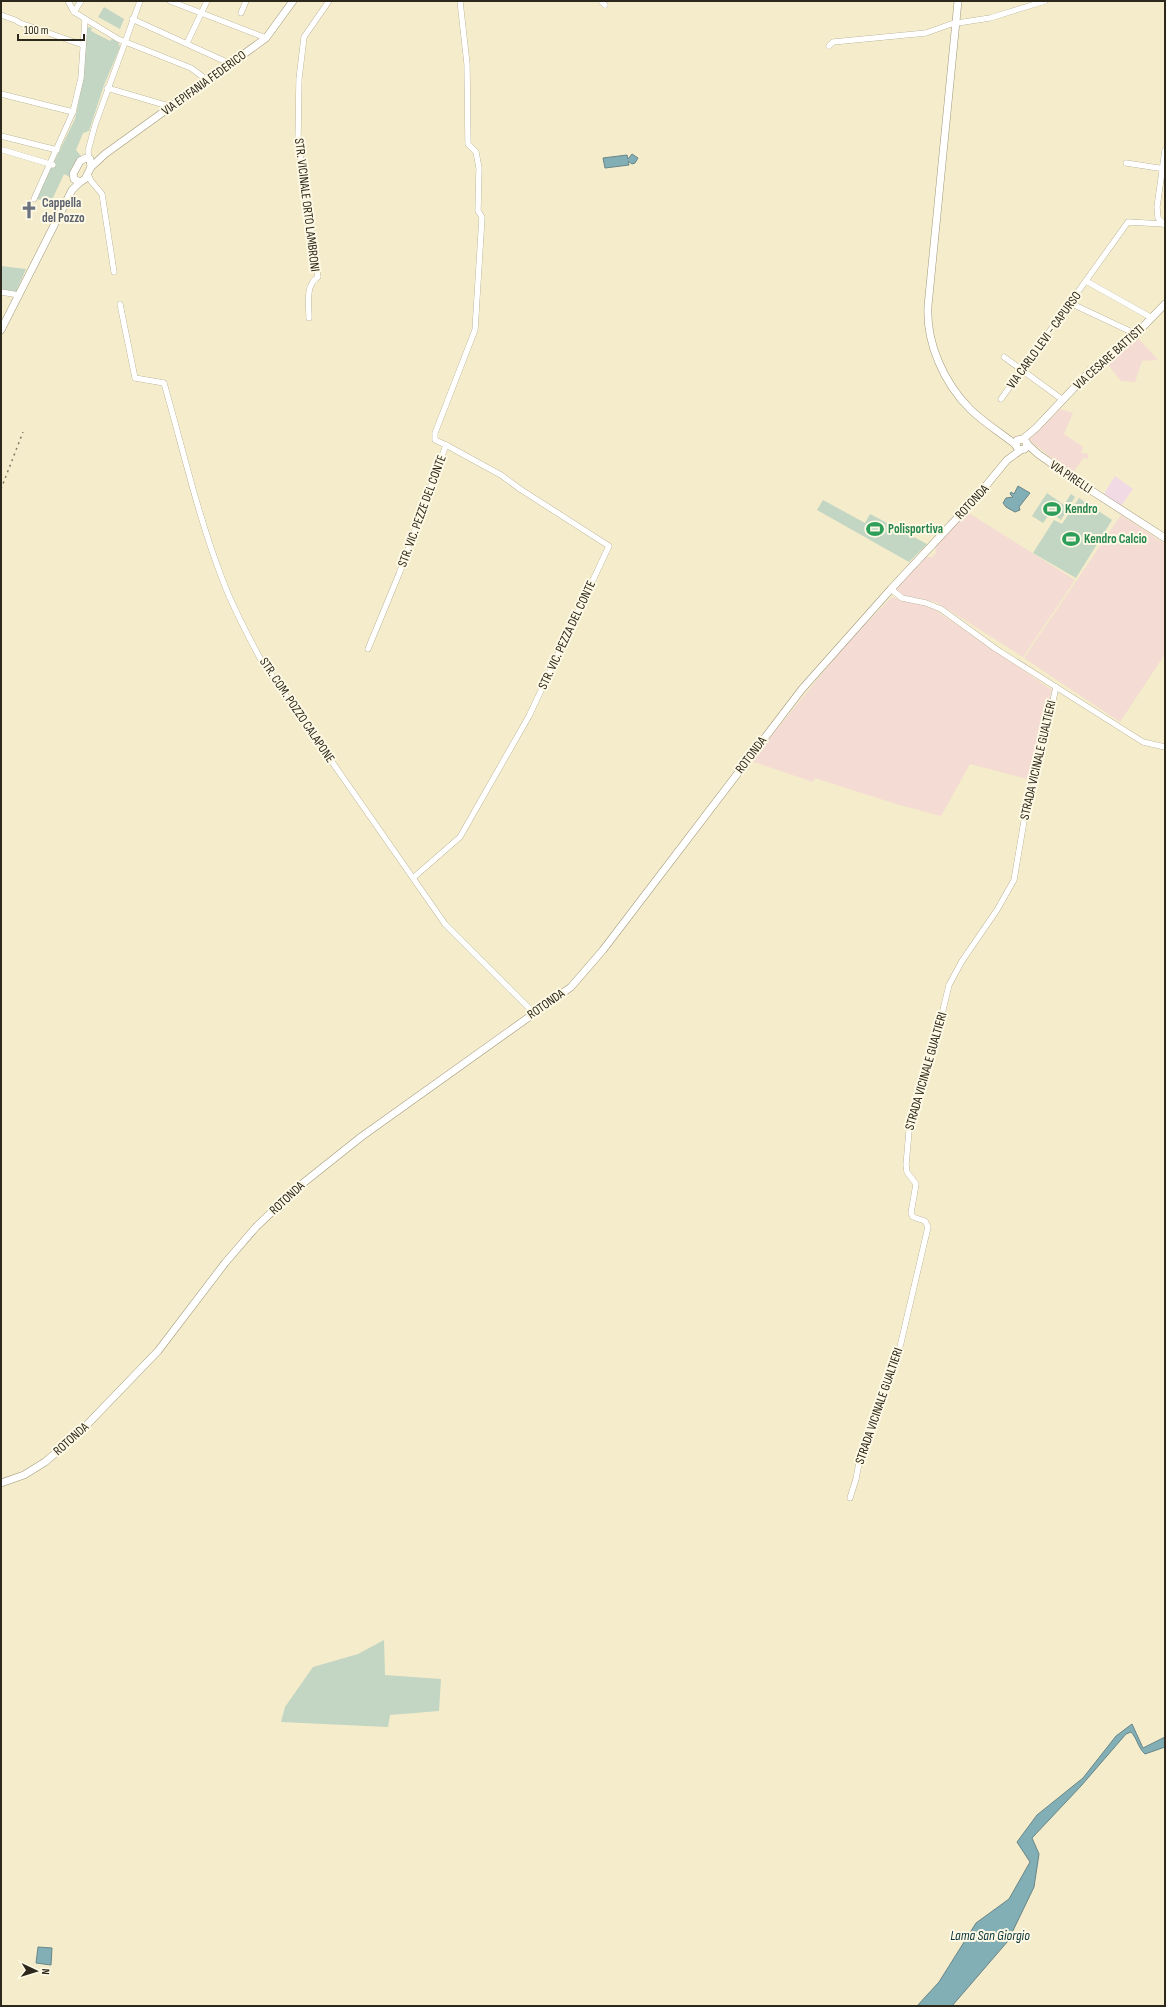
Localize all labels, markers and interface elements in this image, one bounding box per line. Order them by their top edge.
scale bar [18,16,84,42]
text: 100 m [24,23,49,38]
street label: VIA EPIFANIA FEDERICO [159,47,249,119]
street label: STR. VICINALE ORTO LAMBRONI [291,137,323,273]
place label: Cappella del Pozzo [42,195,85,226]
church icon: Cappella del Pozzo [19,200,39,220]
street label: VIA CARLO LEVI - CAPURSO [1003,288,1085,392]
street label: VIA CESARE BATTISTI [1070,321,1148,393]
street label: STR. VIC. PEZZE DEL CONTE [394,453,450,569]
street label: VIA PIRELLI [1047,457,1095,497]
street label: ROTONDA [952,481,992,523]
sports icon: Kendro [1042,499,1062,519]
place label: Kendro [1065,501,1098,517]
sports icon: Polisportiva [865,519,885,539]
place label: Polisportiva [888,521,943,537]
sports icon: Kendro Calcio [1061,529,1081,549]
place label: Kendro Calcio [1084,531,1147,547]
street label: STR. VIC. PEZZA DEL CONTE [535,578,599,692]
street label: STR. COM. POZZO CALAPONE [256,654,338,766]
street label: STRADA VICINALE GUALTIERI [1016,699,1060,821]
street label: ROTONDA [732,733,770,777]
street label: ROTONDA [524,985,568,1023]
street label: STRADA VICINALE GUALTIERI [901,1010,951,1132]
street label: ROTONDA [266,1178,308,1218]
street label: STRADA VICINALE GUALTIERI [852,1346,906,1466]
street label: ROTONDA [50,1419,92,1459]
water label: Lama San Giorgio [950,1927,1030,1944]
north arrow [16,1951,56,1991]
text: N [39,1968,52,1975]

